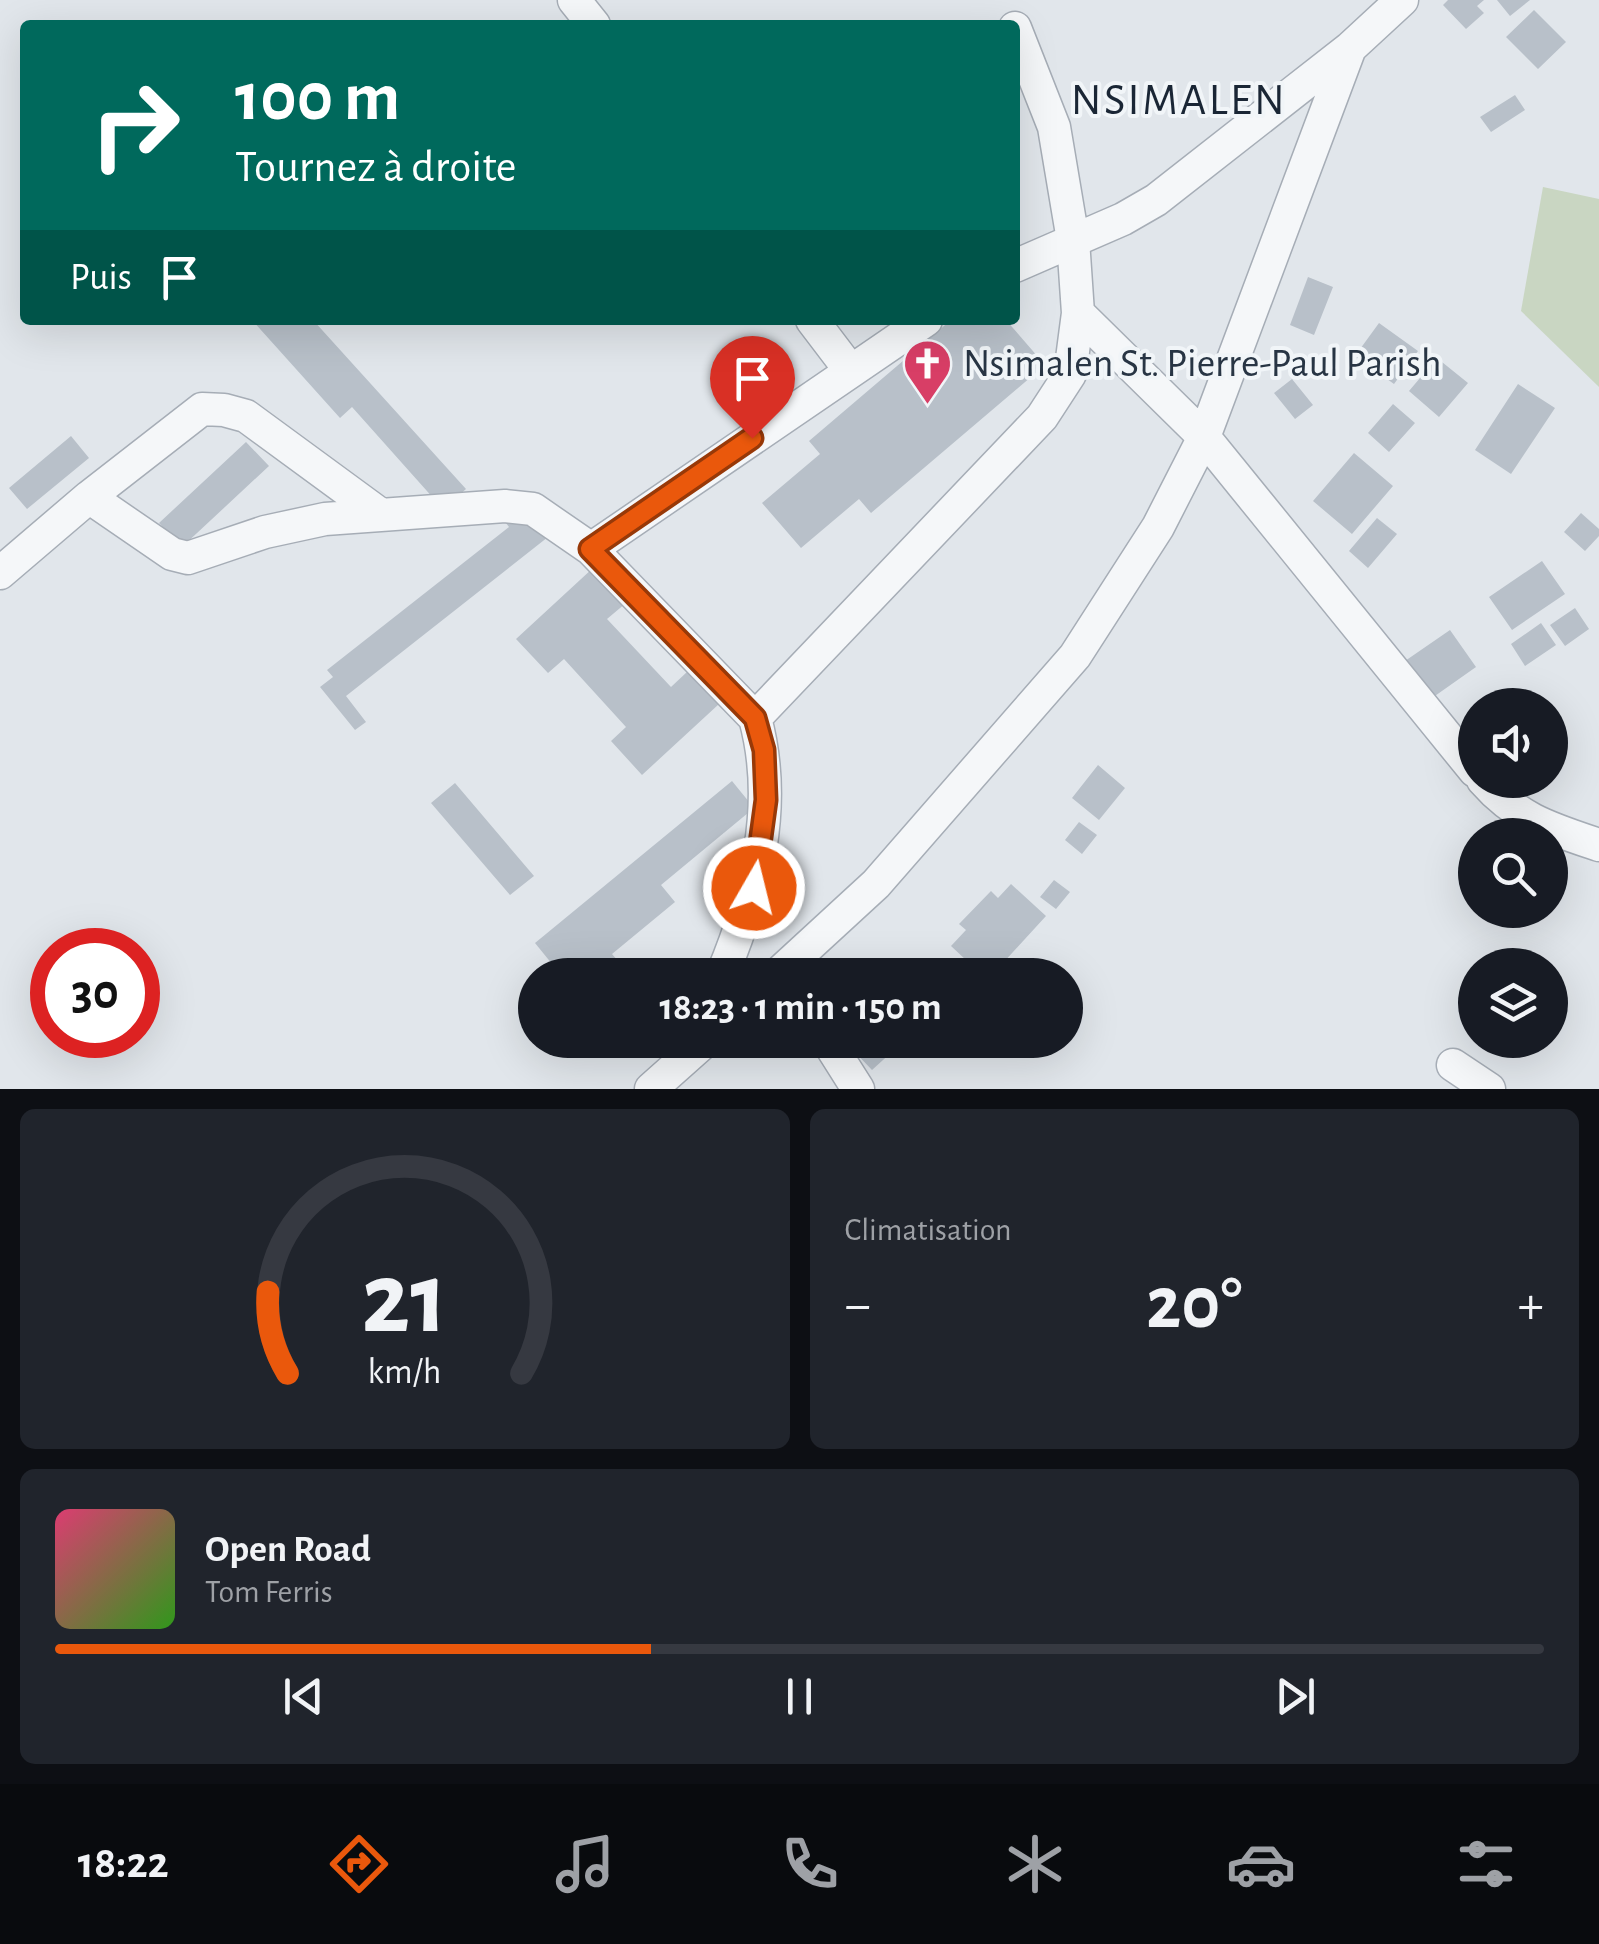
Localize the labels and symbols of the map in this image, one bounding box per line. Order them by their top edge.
district label: NSIMALEN [1071,78,1287,123]
pin [710,336,795,439]
church icon: Nsimalen St. Pierre-Paul Parish [902,338,954,406]
place label: Nsimalen St. Pierre-Paul Parish [963,344,1442,384]
position arrow [702,836,806,940]
speed limit sign: 30 [30,928,160,1058]

